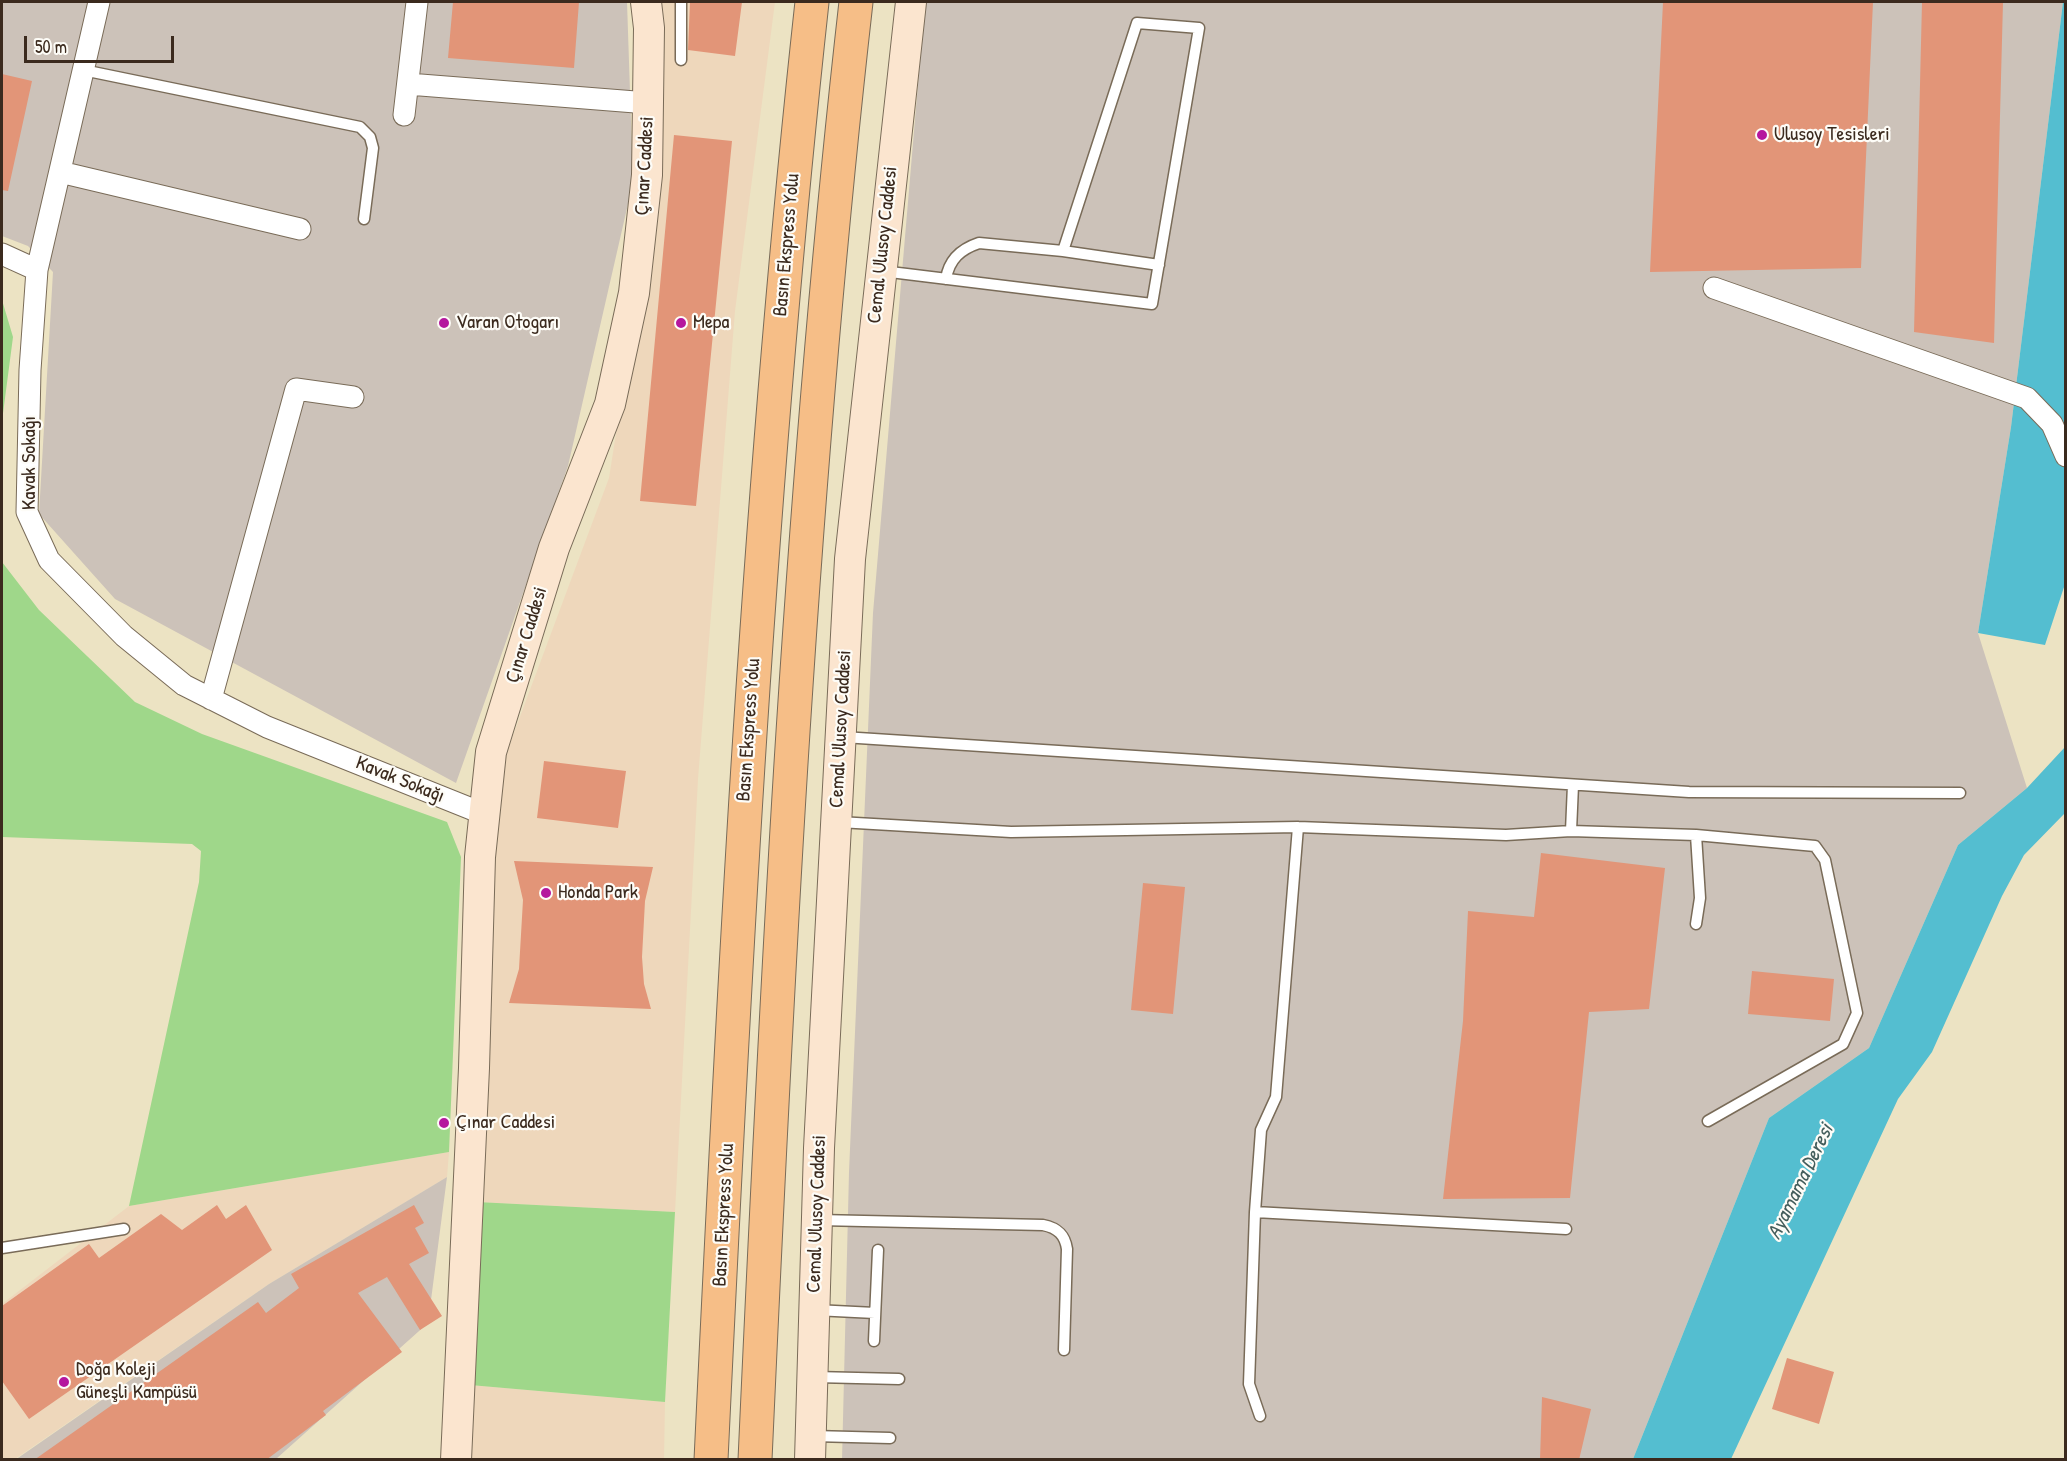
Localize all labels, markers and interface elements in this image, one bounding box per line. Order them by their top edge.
scale bar [27,24,177,62]
text: 50 m [35,34,67,59]
street label: Çınar Caddesi [630,116,660,216]
place label: Ulusoy Tesisleri [1774,123,1890,147]
marker: Ulusoy Tesisleri [1755,128,1769,142]
street label: Cemal Ulusoy Caddesi [863,165,903,325]
street label: Basın Ekspress Yolu [769,173,805,317]
place label: Varan Otogarı [456,311,559,335]
place label: Mepa [693,311,729,335]
marker: Varan Otogarı [437,316,451,330]
marker: Mepa [674,316,688,330]
street label: Kavak Sokağı [18,416,42,510]
street label: Çınar Caddesi [501,584,553,686]
street label: Cemal Ulusoy Caddesi [825,650,857,808]
street label: Basın Ekspress Yolu [732,658,766,802]
street label: Kavak Sokağı [352,751,448,809]
place label: Honda Park [558,881,638,905]
marker: Honda Park [539,886,553,900]
place label: Çınar Caddesi [456,1111,555,1135]
marker: Çınar Caddesi [437,1116,451,1130]
water label: Ayamama Deresi [1762,1120,1840,1244]
street label: Cemal Ulusoy Caddesi [802,1135,832,1293]
street label: Basın Ekspress Yolu [708,1143,740,1287]
place label: Doğa Koleji Güneşli Kampüsü [76,1358,197,1405]
marker: Doğa Koleji Güneşli Kampüsü [57,1375,71,1389]

